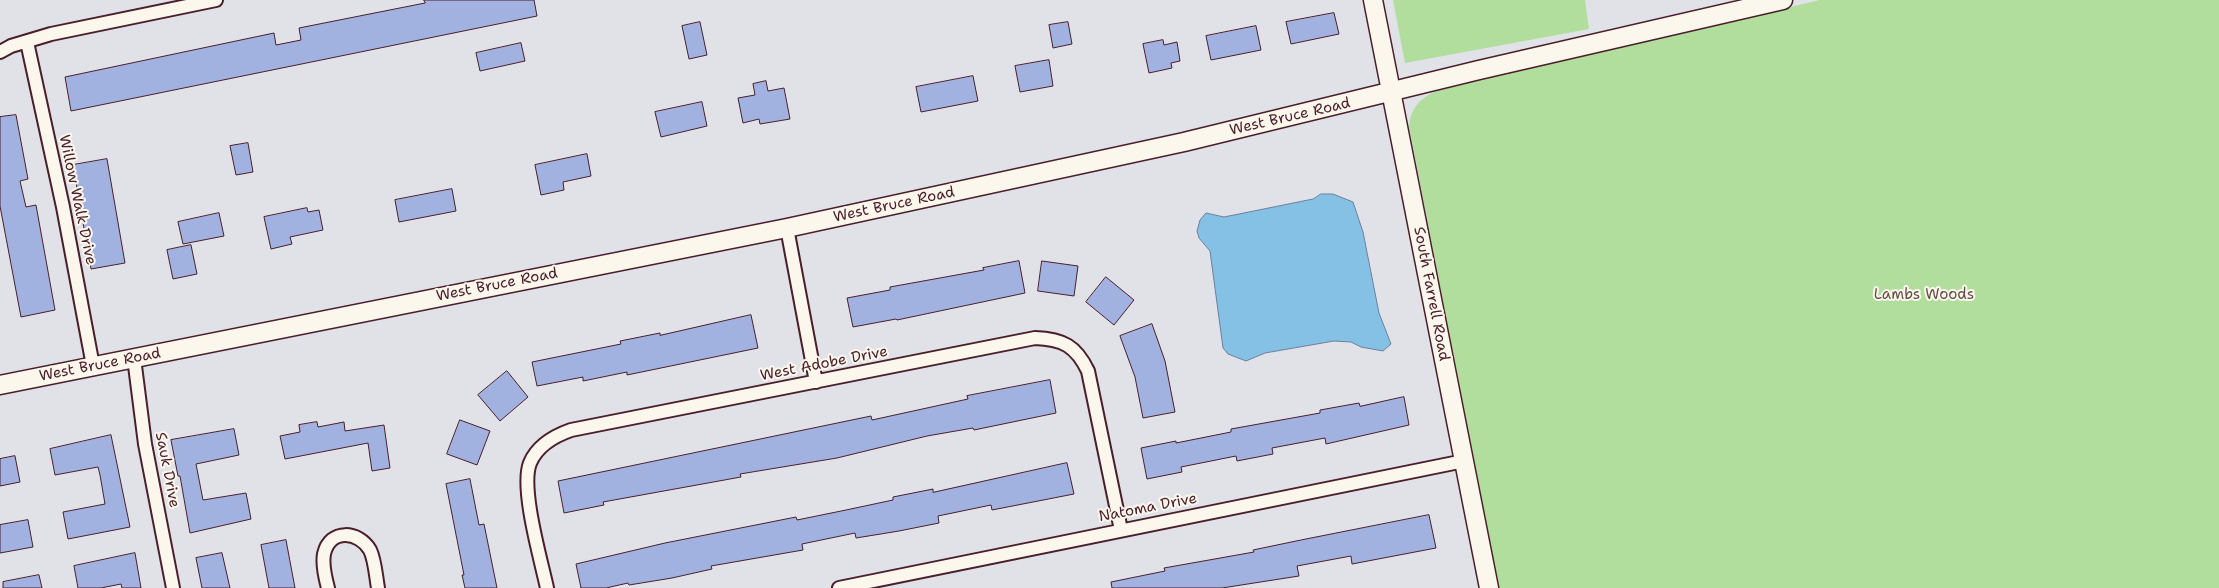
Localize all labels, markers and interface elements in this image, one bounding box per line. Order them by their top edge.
street label: West Bruce Road [1228,94,1352,140]
street label: Willow Walk Drive [54,133,100,267]
street label: West Bruce Road [832,183,956,227]
street label: South Farrell Road [1409,225,1453,363]
street label: West Bruce Road [435,264,559,306]
park label: Lambs Woods [1874,286,1974,304]
street label: West Adobe Drive [759,343,889,385]
street label: West Bruce Road [38,344,162,386]
street label: Sauk Drive [151,431,183,509]
street label: Natoma Drive [1097,490,1199,526]

